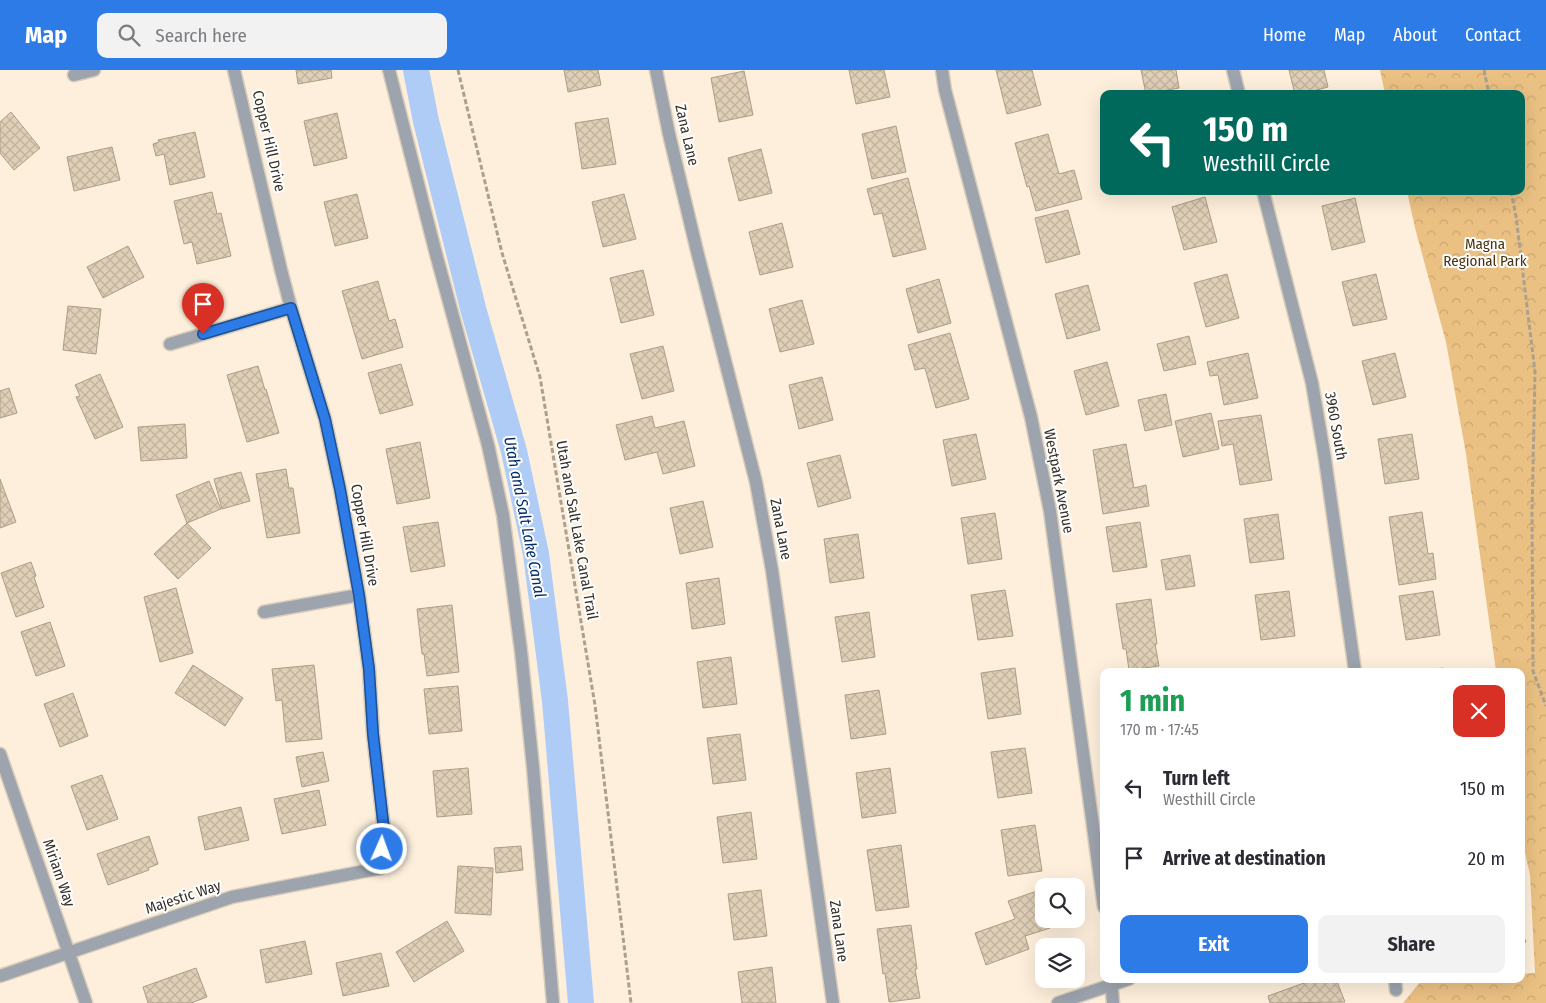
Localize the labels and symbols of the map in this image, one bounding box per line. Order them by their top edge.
street label: Copper Hill Drive [249,89,289,193]
street label: Zana Lane [671,103,703,167]
park label: Magna Regional Park [1443,235,1527,270]
pin [182,283,224,334]
street label: 3960 South [1321,391,1351,461]
street label: Westpark Avenue [1040,427,1078,535]
water label: Utah and Salt Lake Canal [500,435,550,599]
street label: Utah and Salt Lake Canal Trail [552,439,602,621]
street label: Copper Hill Drive [347,483,383,587]
street label: Zana Lane [766,497,796,561]
position arrow [355,822,407,874]
street label: Miriam Way [39,837,79,910]
street label: Majestic Way [143,876,223,918]
street label: Zana Lane [826,899,852,963]

